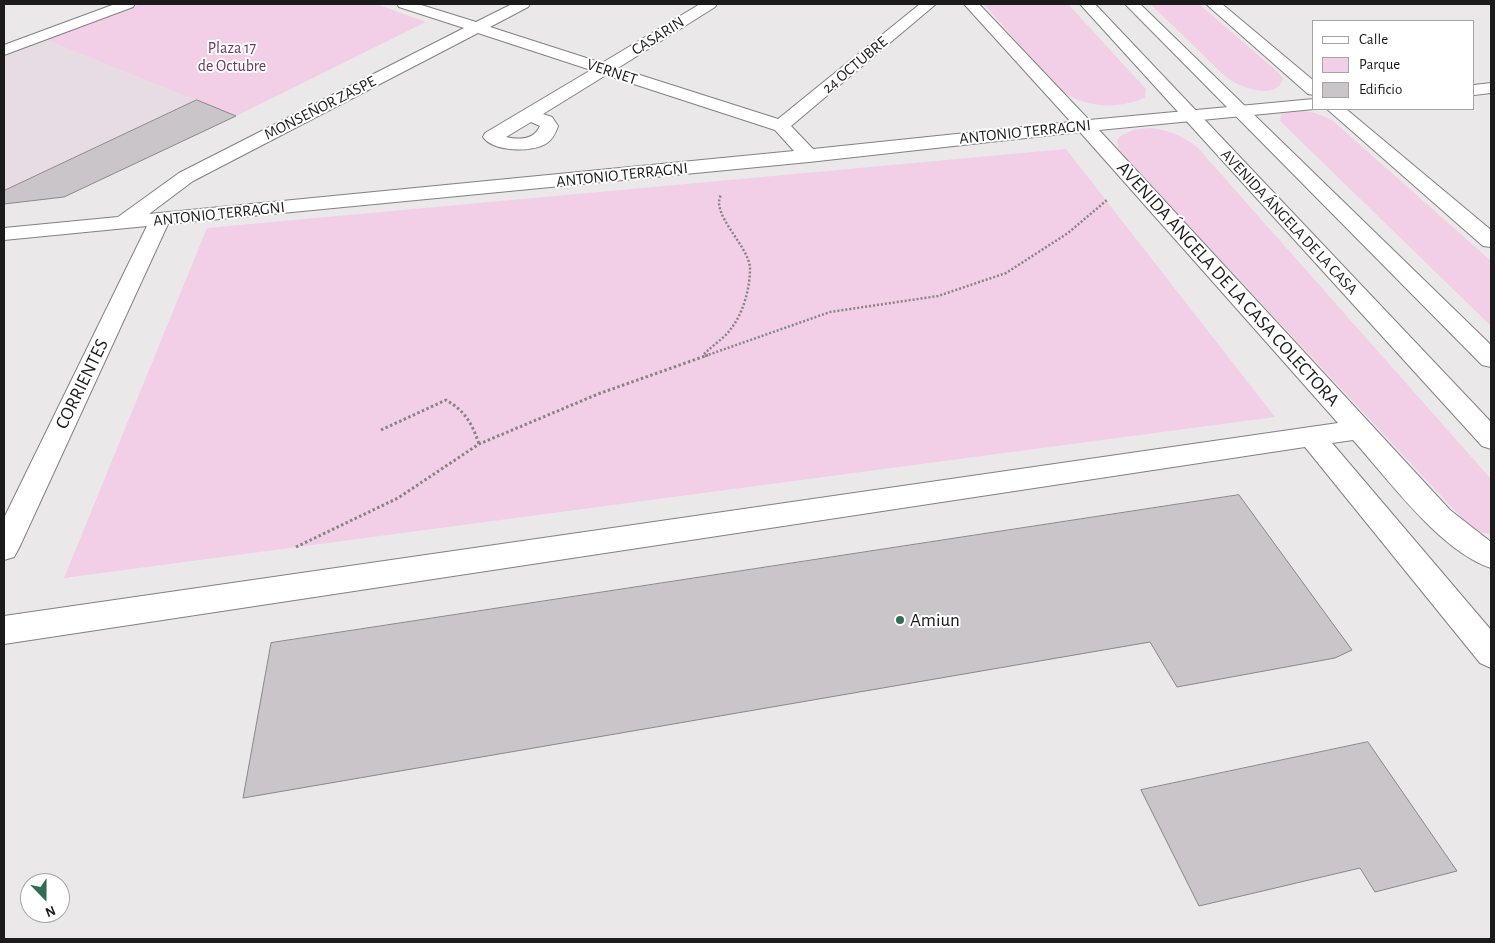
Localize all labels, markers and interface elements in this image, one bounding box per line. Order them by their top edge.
street label: CASARIN [628,12,688,60]
legend [1312,20,1475,110]
street label: 24 OCTUBRE [819,32,891,98]
text: Calle [1359,32,1388,47]
park label: Plaza 17 de Octubre [198,38,266,76]
street label: VERNET [584,55,640,89]
text: Parque [1359,57,1400,72]
street label: MONSEÑOR ZASPE [261,72,379,144]
text: Edificio [1359,82,1402,97]
street label: ANTONIO TERRAGNI [958,116,1092,148]
street label: AVENIDA ÁNGELA DE LA CASA [1216,145,1362,299]
street label: AVENIDA ÁNGELA DE LA CASA COLECTORA [1112,157,1344,411]
street label: ANTONIO TERRAGNI [555,159,689,191]
street label: ANTONIO TERRAGNI [152,198,286,230]
street label: CORRIENTES [50,335,114,433]
place label: Amiun [910,609,960,631]
marker: Amiun [894,614,906,626]
north arrow [20,873,70,923]
text: N [43,903,57,919]

